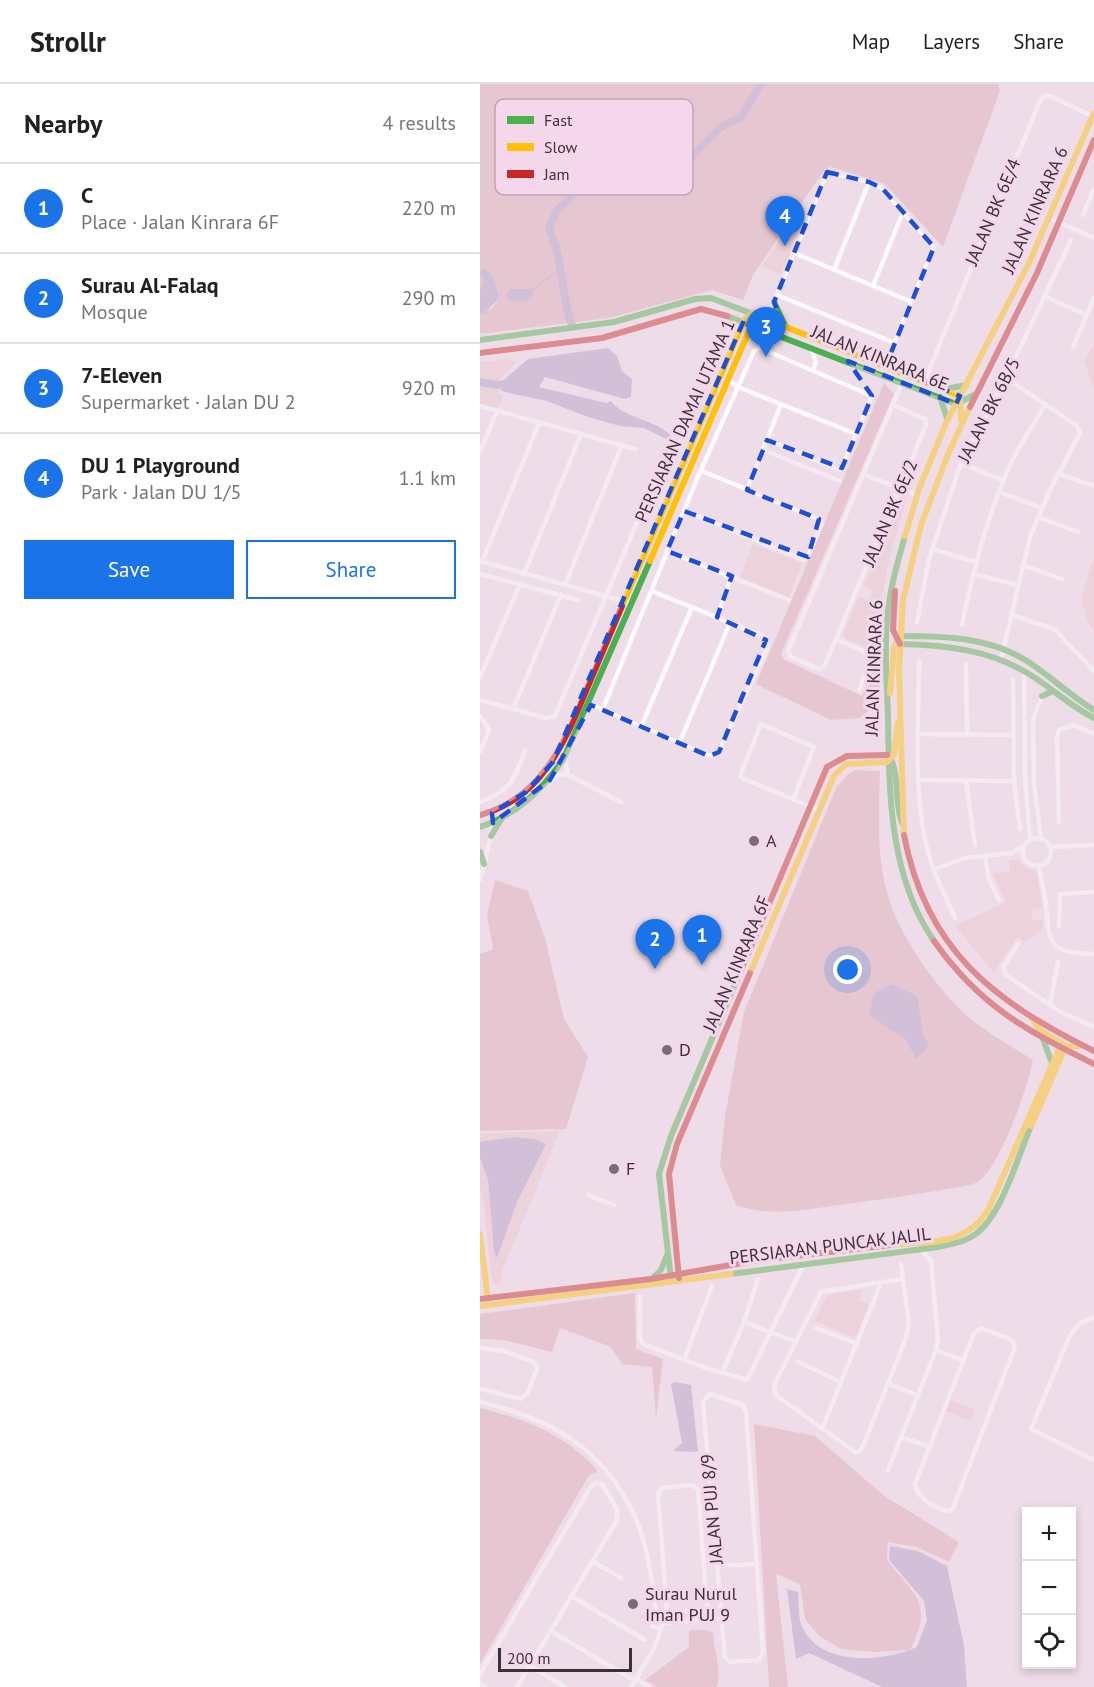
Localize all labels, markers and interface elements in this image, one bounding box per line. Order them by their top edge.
text: Strollr [30,23,106,60]
text: Map [852,28,890,55]
text: Layers [923,28,980,55]
text: Share [1013,28,1064,55]
legend [495,99,693,195]
text: Nearby [24,107,102,140]
text: 4 results [383,110,456,136]
text: Fast [544,110,573,130]
text: Slow [544,137,578,157]
street label: JALAN KINRARA 6 [996,143,1073,278]
street label: JALAN BK 6E/4 [959,155,1025,270]
text: Jam [543,164,570,184]
text: C [81,181,93,209]
text: 1 [38,195,49,221]
text: 220 m [402,195,456,221]
pin: 4 [766,196,804,246]
text: Place · Jalan Kinrara 6F [81,209,279,235]
text: Surau Al-Falaq [81,271,219,299]
text: 2 [38,285,49,311]
text: 290 m [402,285,456,311]
text: Mosque [81,299,148,325]
pin: 3 [746,308,786,357]
street label: PERSIARAN DAMAI UTAMA 1 [629,316,740,526]
street label: JALAN KINRARA 6E [807,319,952,396]
street label: JALAN BK 6B/5 [952,353,1025,467]
text: 7-Eleven [81,361,162,389]
text: 3 [38,375,49,401]
text: 920 m [402,375,456,401]
text: Supermarket · Jalan DU 2 [81,389,296,415]
text: DU 1 Playground [81,451,240,479]
street label: JALAN BK 6E/2 [856,456,922,571]
text: 4 [38,465,49,491]
text: 1.1 km [399,465,456,491]
text: Park · Jalan DU 1/5 [81,479,241,505]
button: Save [24,540,234,599]
button: Share [246,540,456,599]
street label: JALAN KINRARA 6 [860,599,887,738]
place label: A [766,829,777,852]
marker: A [747,834,761,848]
street label: JALAN KINRARA 6F [697,892,776,1036]
pin: 1 [682,916,722,965]
pin: 2 [636,920,675,969]
your location [833,955,862,984]
place label: D [679,1038,691,1061]
marker: D [660,1043,674,1057]
place label: F [626,1157,635,1180]
marker: F [607,1162,621,1176]
street label: PERSIARAN PUNCAK JALIL [728,1222,932,1269]
street label: JALAN PUJ 8/9 [695,1453,728,1566]
map controls [1022,1507,1076,1669]
button: + [1022,1507,1076,1561]
button: − [1022,1561,1076,1615]
place label: Surau Nurul Iman PUJ 9 [645,1582,737,1626]
marker: Surau Nurul Iman PUJ 9 [626,1597,640,1611]
button: locate [1022,1615,1076,1669]
scale bar [498,1645,632,1672]
text: 200 m [507,1648,550,1668]

